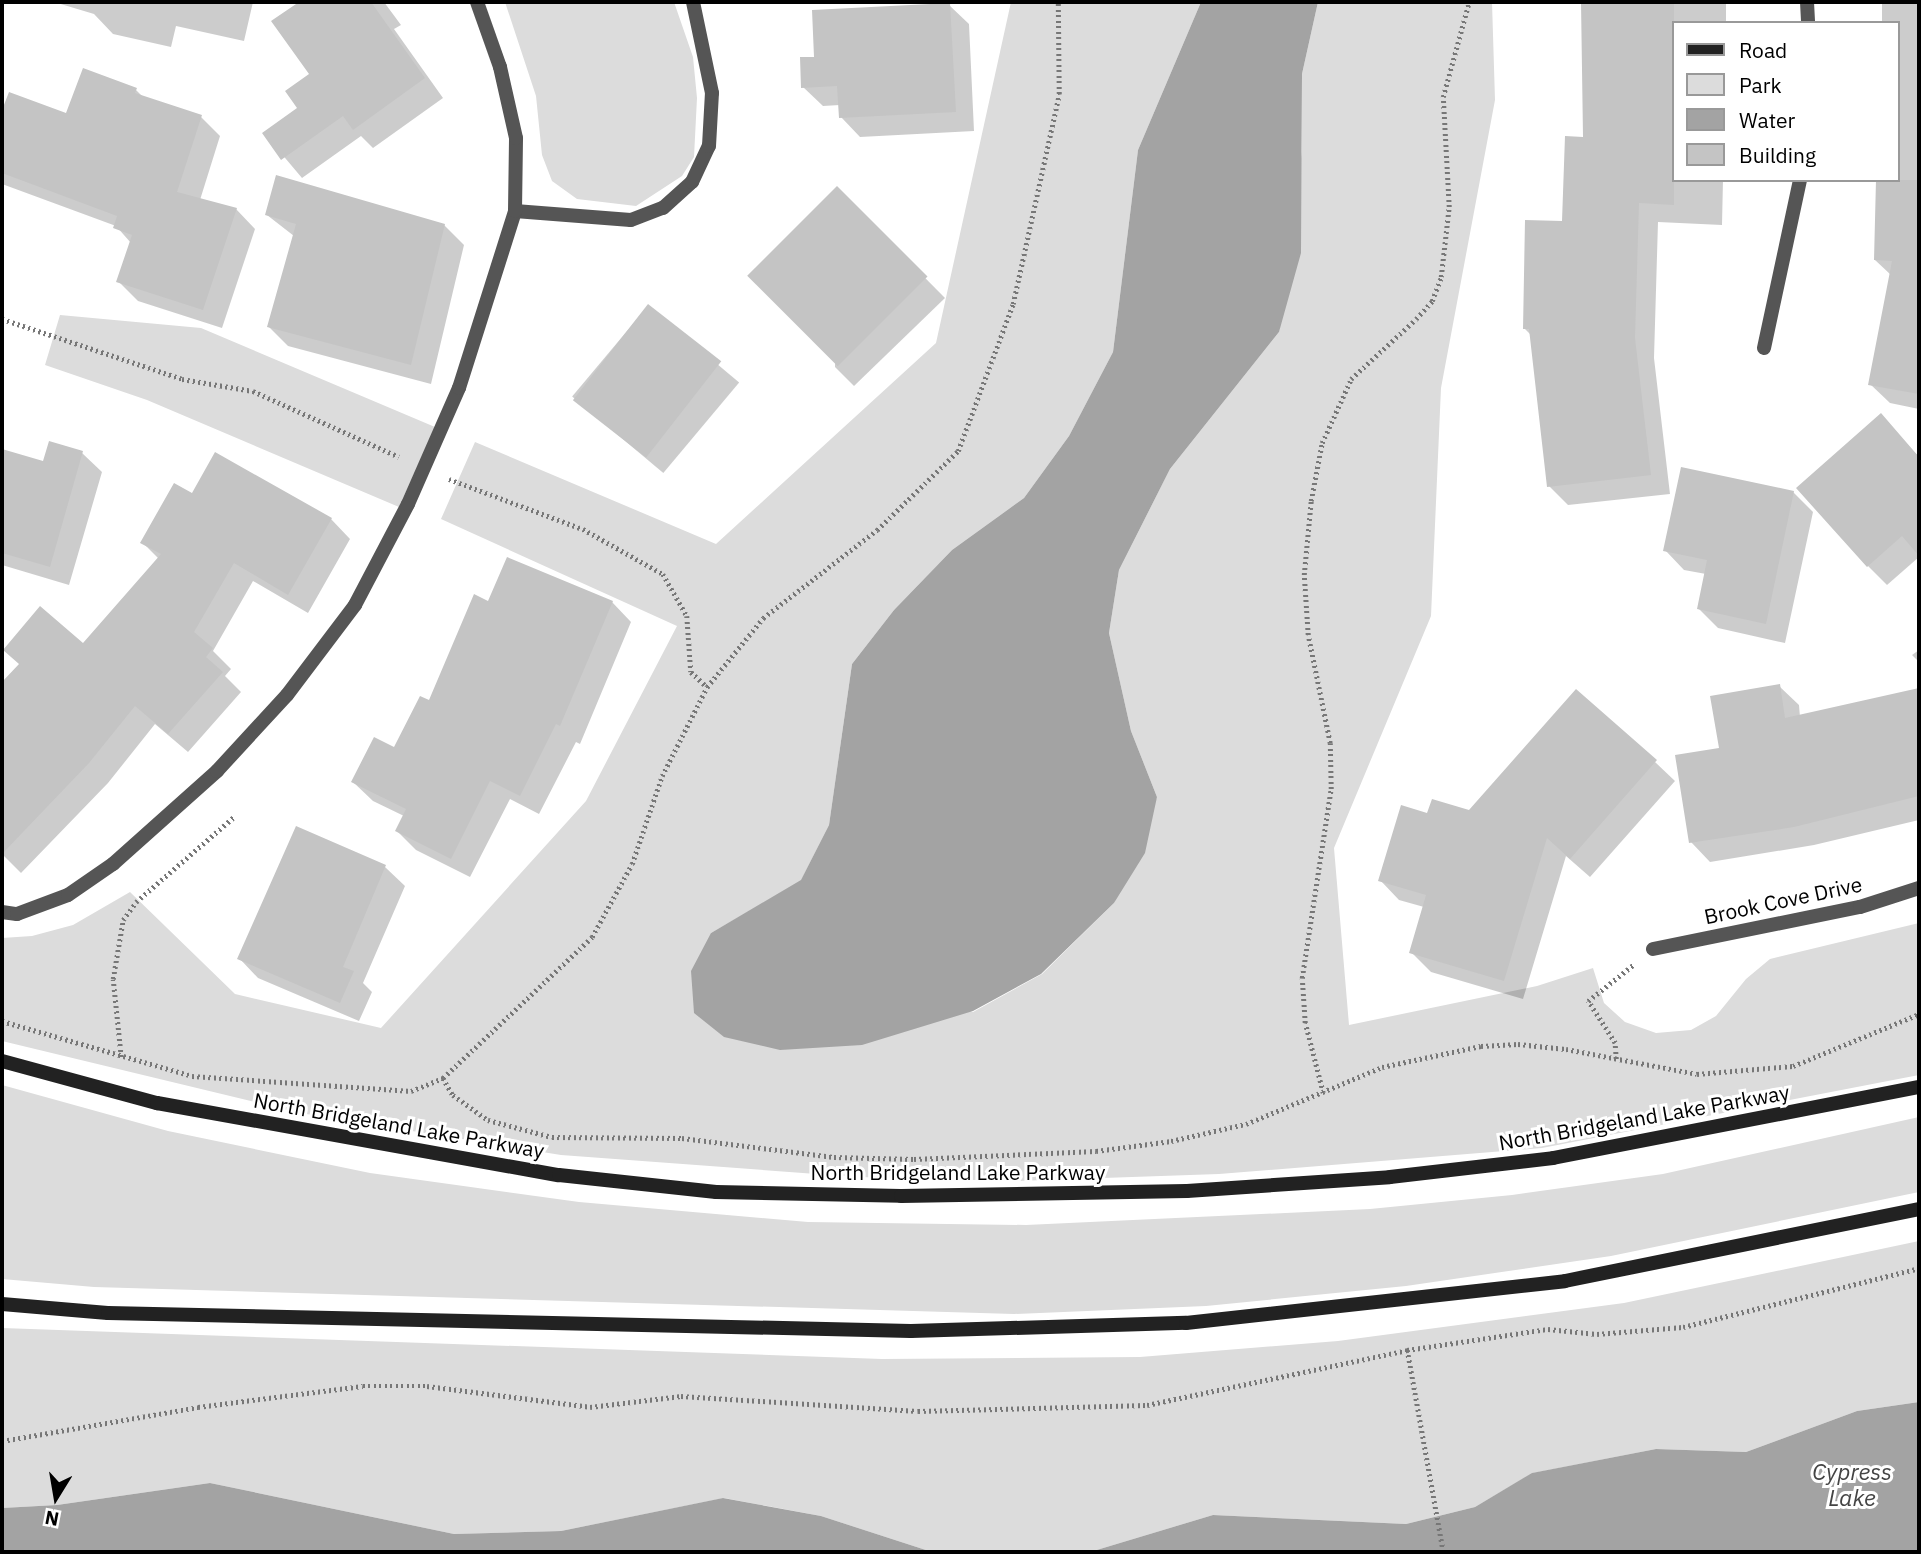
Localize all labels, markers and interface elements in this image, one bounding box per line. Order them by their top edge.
legend [1672,21,1900,182]
text: Road [1739,36,1787,64]
text: Park [1739,71,1782,99]
text: Water [1739,106,1795,134]
text: Building [1739,141,1816,169]
street label: Brook Cove Drive [1702,871,1864,929]
street label: North Bridgeland Lake Parkway [1497,1079,1791,1155]
street label: North Bridgeland Lake Parkway [252,1087,546,1163]
street label: North Bridgeland Lake Parkway [811,1159,1105,1185]
water label: Cypress Lake [1812,1457,1892,1511]
north arrow [21,1463,91,1533]
text: N [43,1506,61,1532]

